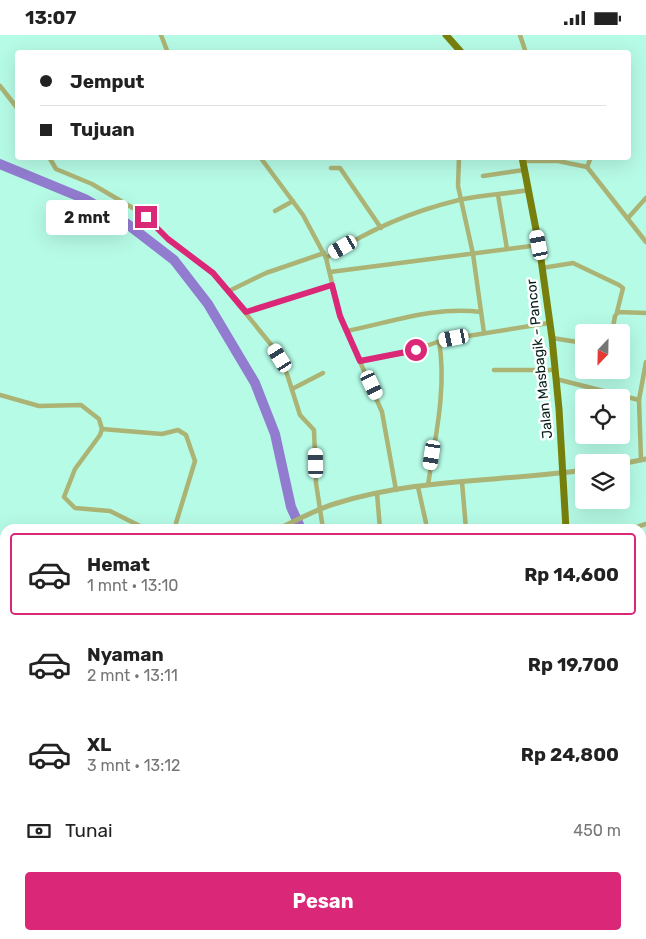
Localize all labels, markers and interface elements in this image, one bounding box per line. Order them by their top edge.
text: 13:07 [25,6,76,29]
text: Jemput [70,70,144,93]
text: Tujuan [70,118,135,141]
callout: 2 mnt [46,199,128,235]
route end [135,206,157,228]
text: 2 mnt [64,208,110,227]
car [528,229,549,261]
car [326,233,359,261]
street label: Jalan Masbagik - Pancor [523,278,556,440]
north arrow [575,324,630,379]
map controls [575,324,630,509]
car [437,328,470,348]
route start [405,339,427,361]
car [265,341,294,375]
car [358,368,385,402]
button: locate [575,389,630,444]
car [422,439,441,471]
car [308,448,323,478]
button: layers [575,454,630,509]
icon: car [27,552,72,597]
text: Hemat [87,553,150,576]
text: Rp 14,600 [524,563,619,586]
text: 1 mnt · 13:10 [87,576,179,595]
icon: car [27,642,72,687]
text: Nyaman [87,643,164,666]
text: Rp 19,700 [528,653,619,676]
text: 2 mnt · 13:11 [87,666,178,685]
icon: car [27,732,72,777]
text: XL [87,733,111,756]
text: Rp 24,800 [521,743,619,766]
text: 3 mnt · 13:12 [87,756,181,775]
icon: cash [25,817,53,845]
text: Tunai [65,819,113,842]
text: 450 m [573,821,621,840]
button: Pesan [25,872,621,930]

